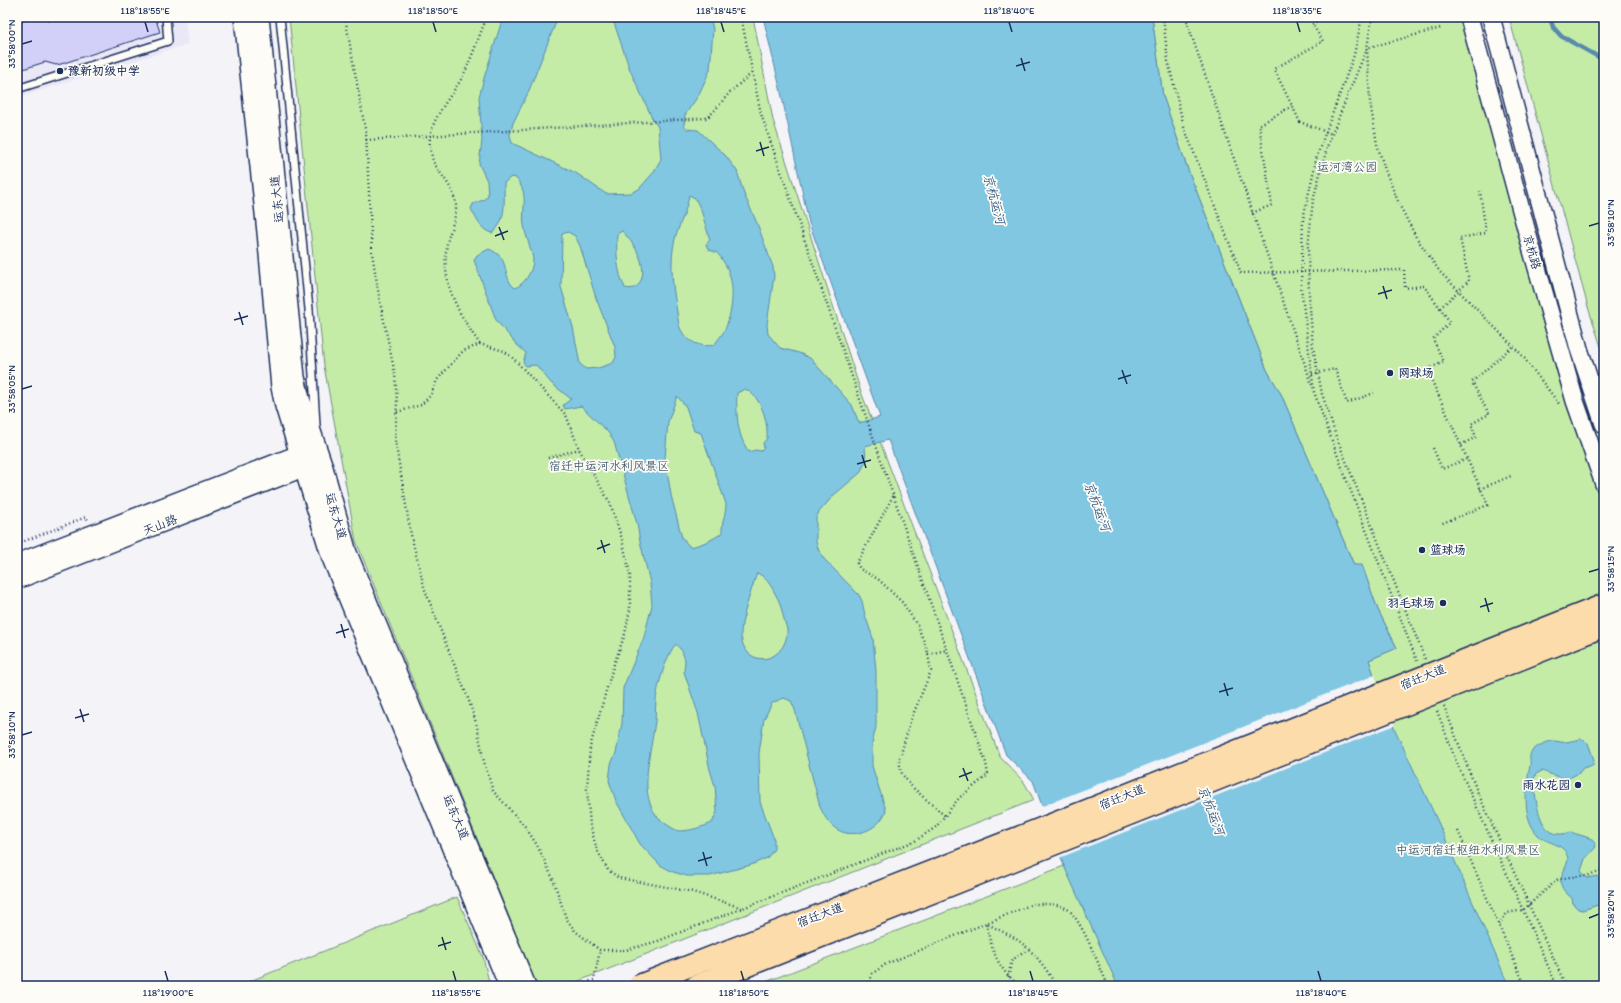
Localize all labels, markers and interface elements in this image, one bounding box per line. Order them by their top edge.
text: 118°18'55"E [120,4,170,17]
text: 118°18'50"E [408,4,459,17]
text: 118°18'45"E [696,4,747,17]
text: 118°18'40"E [983,4,1035,17]
text: 118°18'35"E [1272,4,1322,17]
text: 33°58'00"N [5,19,18,69]
place label: 豫新初级中学 [68,64,140,78]
marker: 豫新初级中学 [55,66,65,76]
park label: 运河湾公园 [1317,160,1377,174]
water label: 京杭运河 [981,172,1009,228]
street label: 运东大道 [268,174,286,224]
text: 33°58'10"N [1604,199,1617,247]
street label: 京杭路 [1520,233,1544,271]
text: 33°58'05"N [5,365,18,413]
place label: 网球场 [1398,366,1434,380]
marker: 网球场 [1385,368,1395,378]
park label: 宿迁中运河水利风景区 [549,459,669,473]
water label: 京杭运河 [1081,479,1115,535]
street label: 运东大道 [323,491,349,541]
street label: 天山路 [141,512,179,538]
place label: 篮球场 [1430,543,1466,557]
marker: 篮球场 [1417,545,1427,555]
text: 33°58'15"N [1604,545,1617,592]
place label: 羽毛球场 [1387,596,1435,610]
marker: 羽毛球场 [1438,598,1448,608]
street label: 宿迁大道 [1398,662,1448,692]
text: 33°58'10"N [5,711,18,759]
place label: 雨水花园 [1522,778,1570,792]
marker: 雨水花园 [1573,780,1583,790]
street label: 宿迁大道 [1097,782,1147,812]
water label: 京杭运河 [1195,783,1229,839]
street label: 运东大道 [440,792,472,842]
park label: 中运河宿迁枢纽水利风景区 [1396,843,1540,857]
text: 33°58'20"N [1604,890,1617,938]
street label: 宿迁大道 [795,900,845,930]
text: 118°19'00"E [143,986,194,999]
text: 118°18'55"E [431,986,481,999]
text: 118°18'50"E [719,986,770,999]
text: 118°18'45"E [1008,986,1059,999]
text: 118°18'40"E [1295,986,1347,999]

